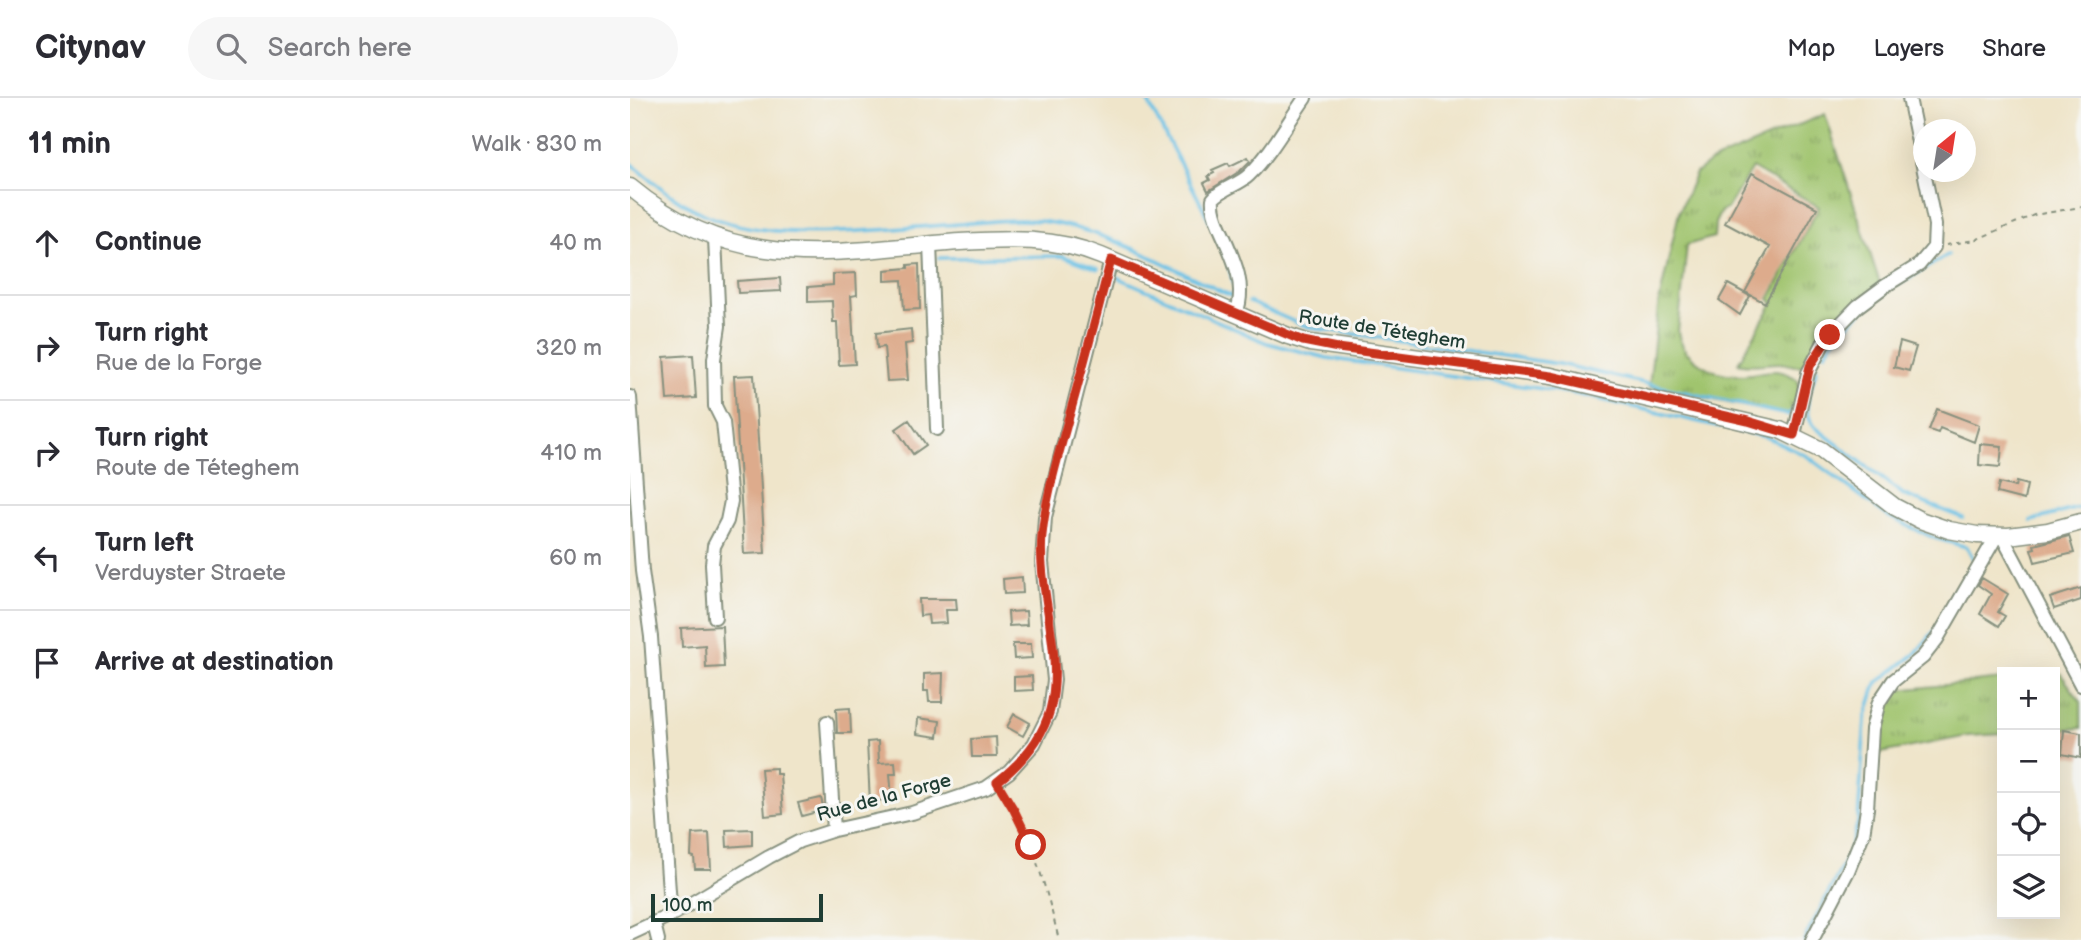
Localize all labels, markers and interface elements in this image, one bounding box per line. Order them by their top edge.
search box [188,17,678,80]
text: Citynav [35,28,146,68]
icon: search [212,29,250,67]
text: Search here [268,33,412,64]
text: Map [1787,34,1835,63]
text: Layers [1873,34,1944,63]
text: Share [1982,34,2046,63]
north arrow [1913,119,1976,182]
text: 11 min [28,126,111,162]
text: Walk · 830 m [472,130,602,158]
icon: ahead [28,224,66,262]
text: Continue [95,227,202,258]
text: 40 m [549,229,602,257]
street label: Route de Téteghem [1297,305,1467,355]
text: Turn right [95,318,208,349]
route end [1814,319,1845,350]
icon: right [28,329,66,367]
text: 320 m [536,334,602,362]
text: Rue de la Forge [95,349,262,377]
text: Turn right [95,423,208,454]
icon: right [28,434,66,472]
text: 410 m [540,439,602,467]
text: Route de Téteghem [95,454,299,482]
text: Turn left [95,528,194,559]
icon: left [28,539,66,577]
text: 60 m [549,544,602,572]
text: Verduyster Straete [95,559,286,587]
icon: arrive [28,644,66,682]
text: Arrive at destination [95,647,334,678]
map controls [1997,667,2060,919]
button: + [1997,667,2060,730]
button: − [1997,730,2060,793]
street label: Rue de la Forge [814,769,954,827]
button: locate [1997,793,2060,856]
route start [1015,829,1046,860]
button: layers [1997,856,2060,919]
scale bar [651,891,822,923]
text: 100 m [662,894,713,917]

